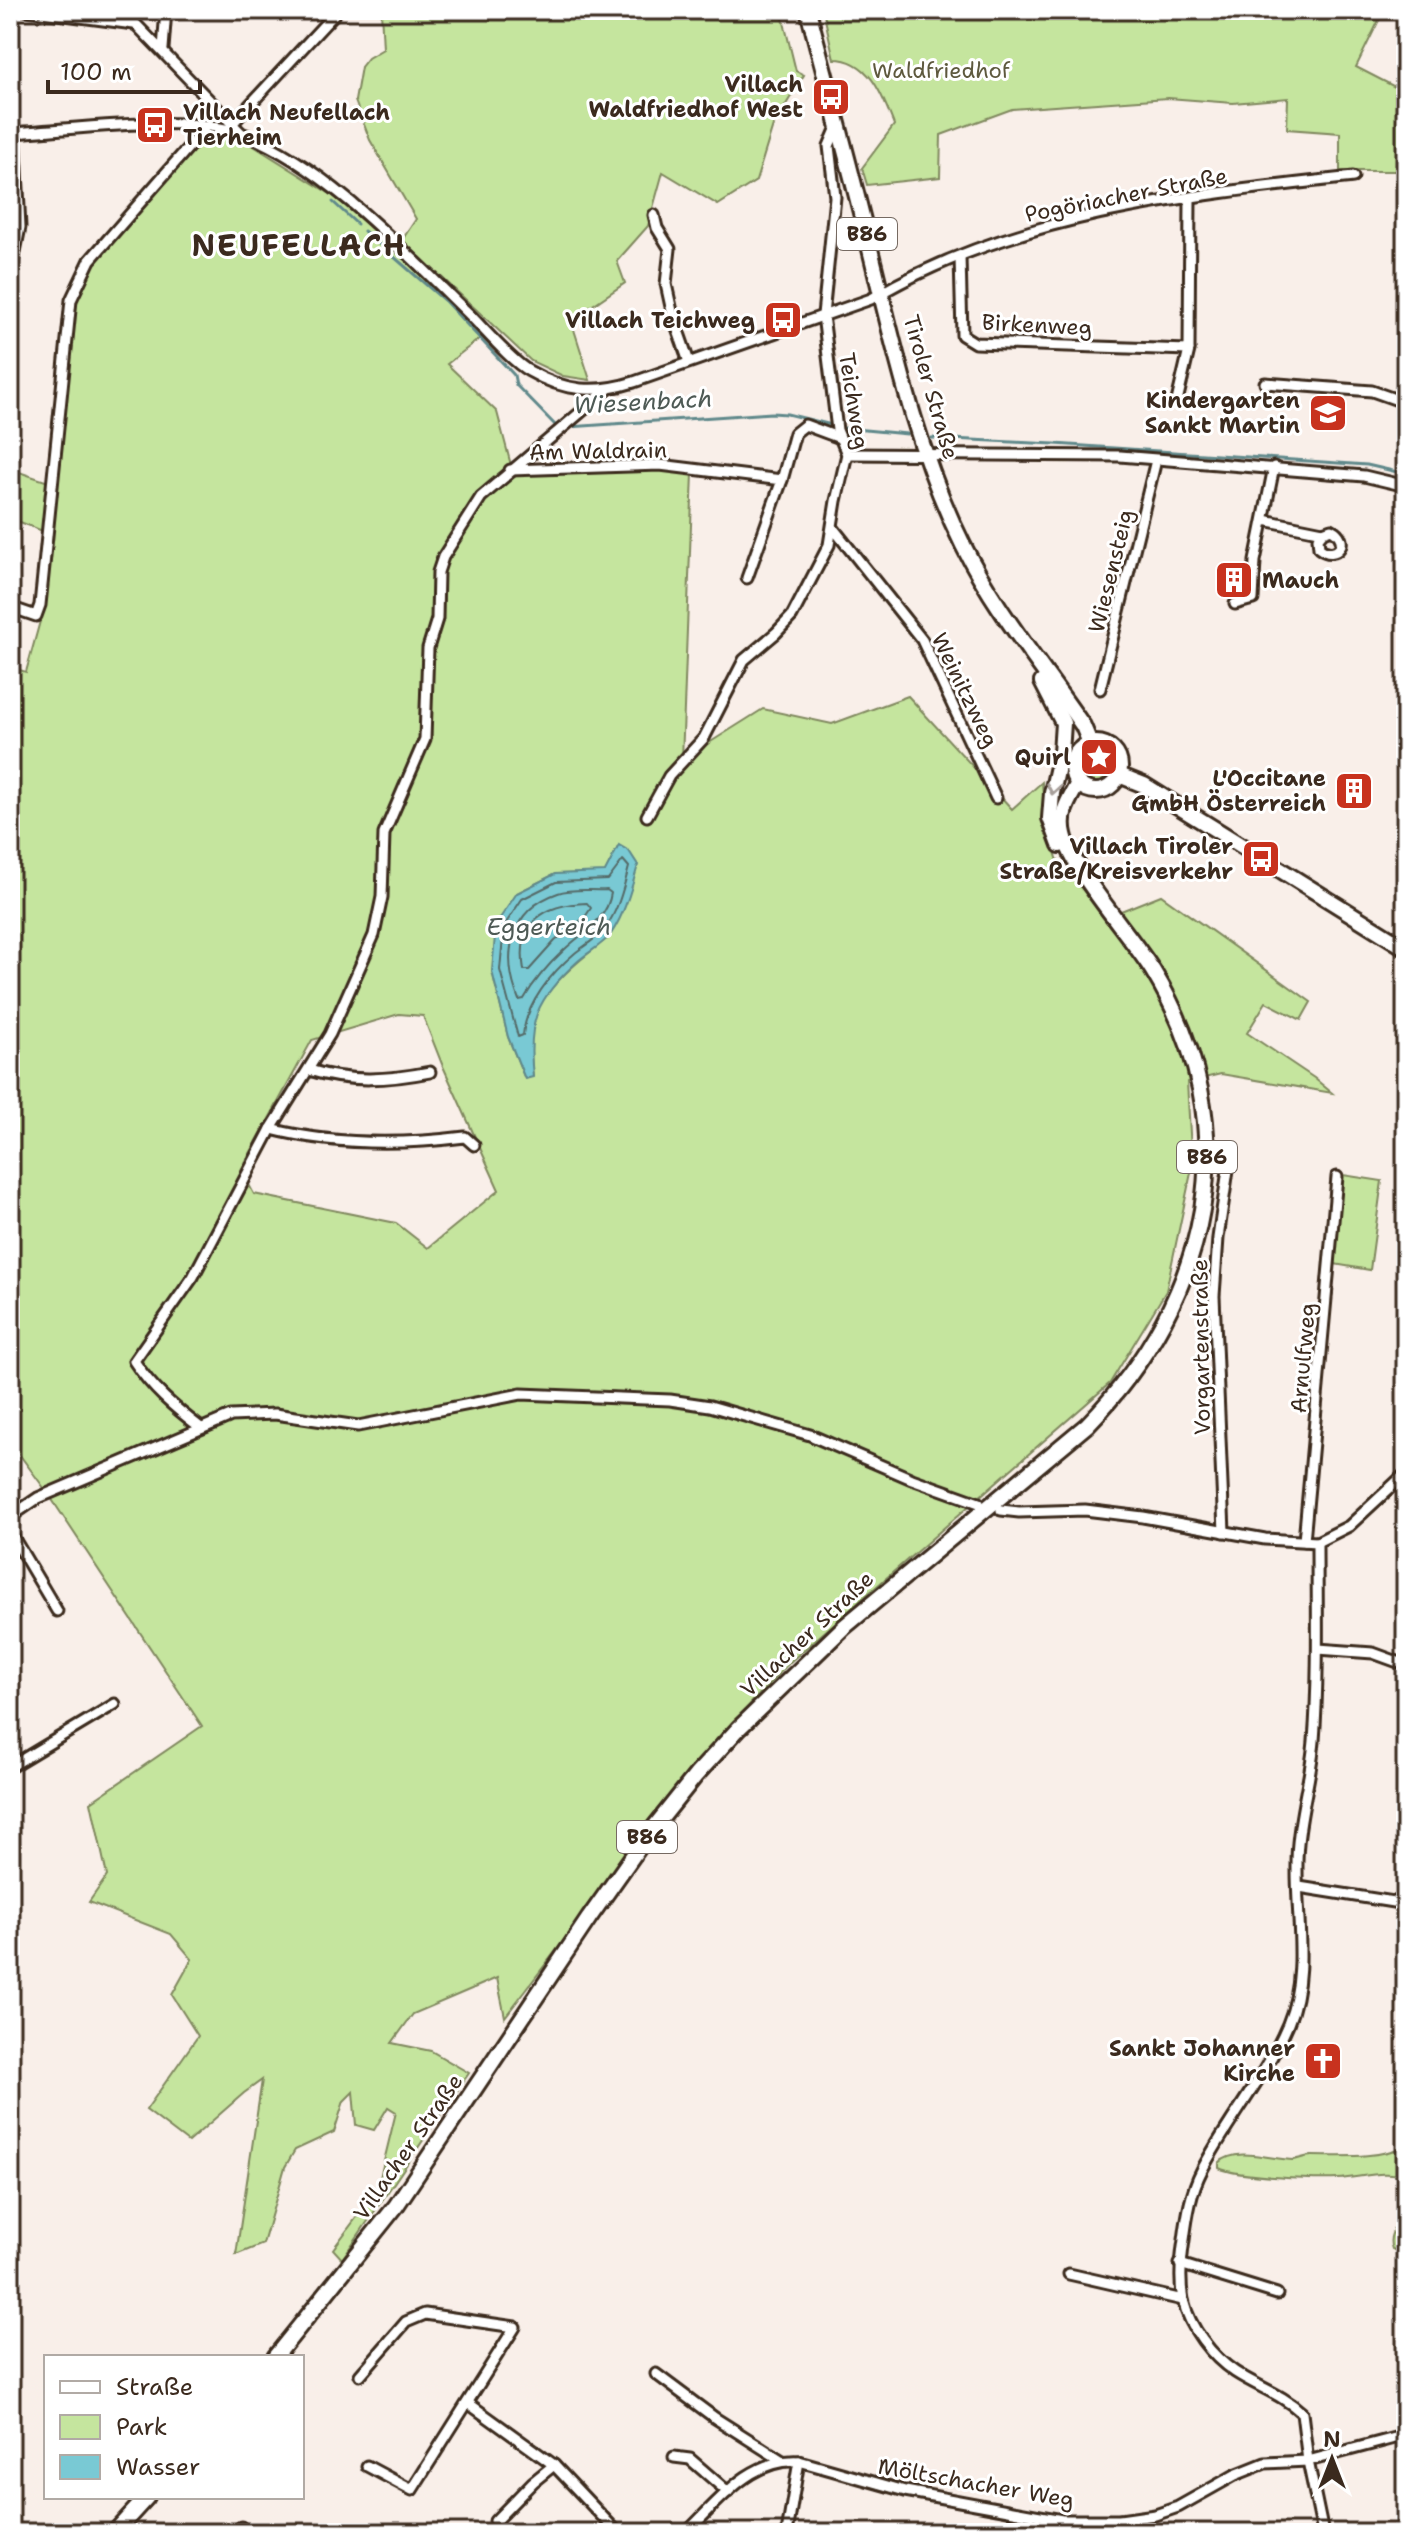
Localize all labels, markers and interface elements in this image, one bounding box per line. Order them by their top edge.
scale bar [48,44,200,94]
text: 100 m [60,56,132,88]
park label: Waldfriedhof [872,56,1011,85]
place label: Villach Waldfriedhof West [588,70,803,124]
bus stop icon: Villach Waldfriedhof West [810,76,852,118]
place label: Villach Neufellach Tierheim [183,98,390,152]
bus stop icon: Villach Neufellach Tierheim [134,104,176,146]
street label: Pogöriacher Straße [1022,161,1230,229]
road number: B86 [837,218,897,250]
district label: NEUFELLACH [191,225,407,266]
bus stop icon: Villach Teichweg [762,299,804,341]
place label: Villach Teichweg [565,306,755,335]
street label: Birkenweg [981,308,1093,342]
street label: Tiroler Straße [897,311,965,463]
street label: Teichweg [832,351,876,451]
water label: Wiesenbach [573,382,713,422]
place label: Kindergarten Sankt Martin [1145,386,1300,440]
school or university icon: Kindergarten Sankt Martin [1307,392,1349,434]
street label: Am Waldrain [529,435,667,467]
street label: Wiesensteig [1082,506,1140,636]
building icon: Mauch [1213,559,1255,601]
place label: Mauch [1262,566,1340,595]
street label: Weinitzweg [925,628,1005,752]
place icon: Quirl [1078,736,1120,778]
place label: Quirl [1014,743,1071,772]
place label: L'Occitane GmbH Österreich [1131,764,1326,818]
building icon: L'Occitane GmbH Österreich [1333,770,1375,812]
one-way arrow [1046,783,1063,796]
place label: Villach Tiroler Straße/Kreisverkehr [999,832,1233,886]
bus stop icon: Villach Tiroler Straße/Kreisverkehr [1240,838,1282,880]
water label: Eggerteich [487,911,611,943]
road number: B86 [1177,1141,1237,1173]
street label: Vorgartenstraße [1185,1259,1217,1435]
street label: Arnulfweg [1284,1302,1322,1414]
street label: Villacher Straße [734,1565,880,1703]
road number: B86 [617,1821,677,1853]
place label: Sankt Johanner Kirche [1109,2034,1295,2088]
church icon: Sankt Johanner Kirche [1302,2040,1344,2082]
street label: Villacher Straße [347,2068,469,2226]
legend [44,2355,304,2499]
text: Straße [116,2371,193,2403]
text: Park [116,2411,168,2443]
north arrow [1292,2419,1372,2499]
text: N [1323,2425,1341,2454]
text: Wasser [116,2451,200,2483]
street label: Möltschacher Weg [876,2451,1076,2515]

